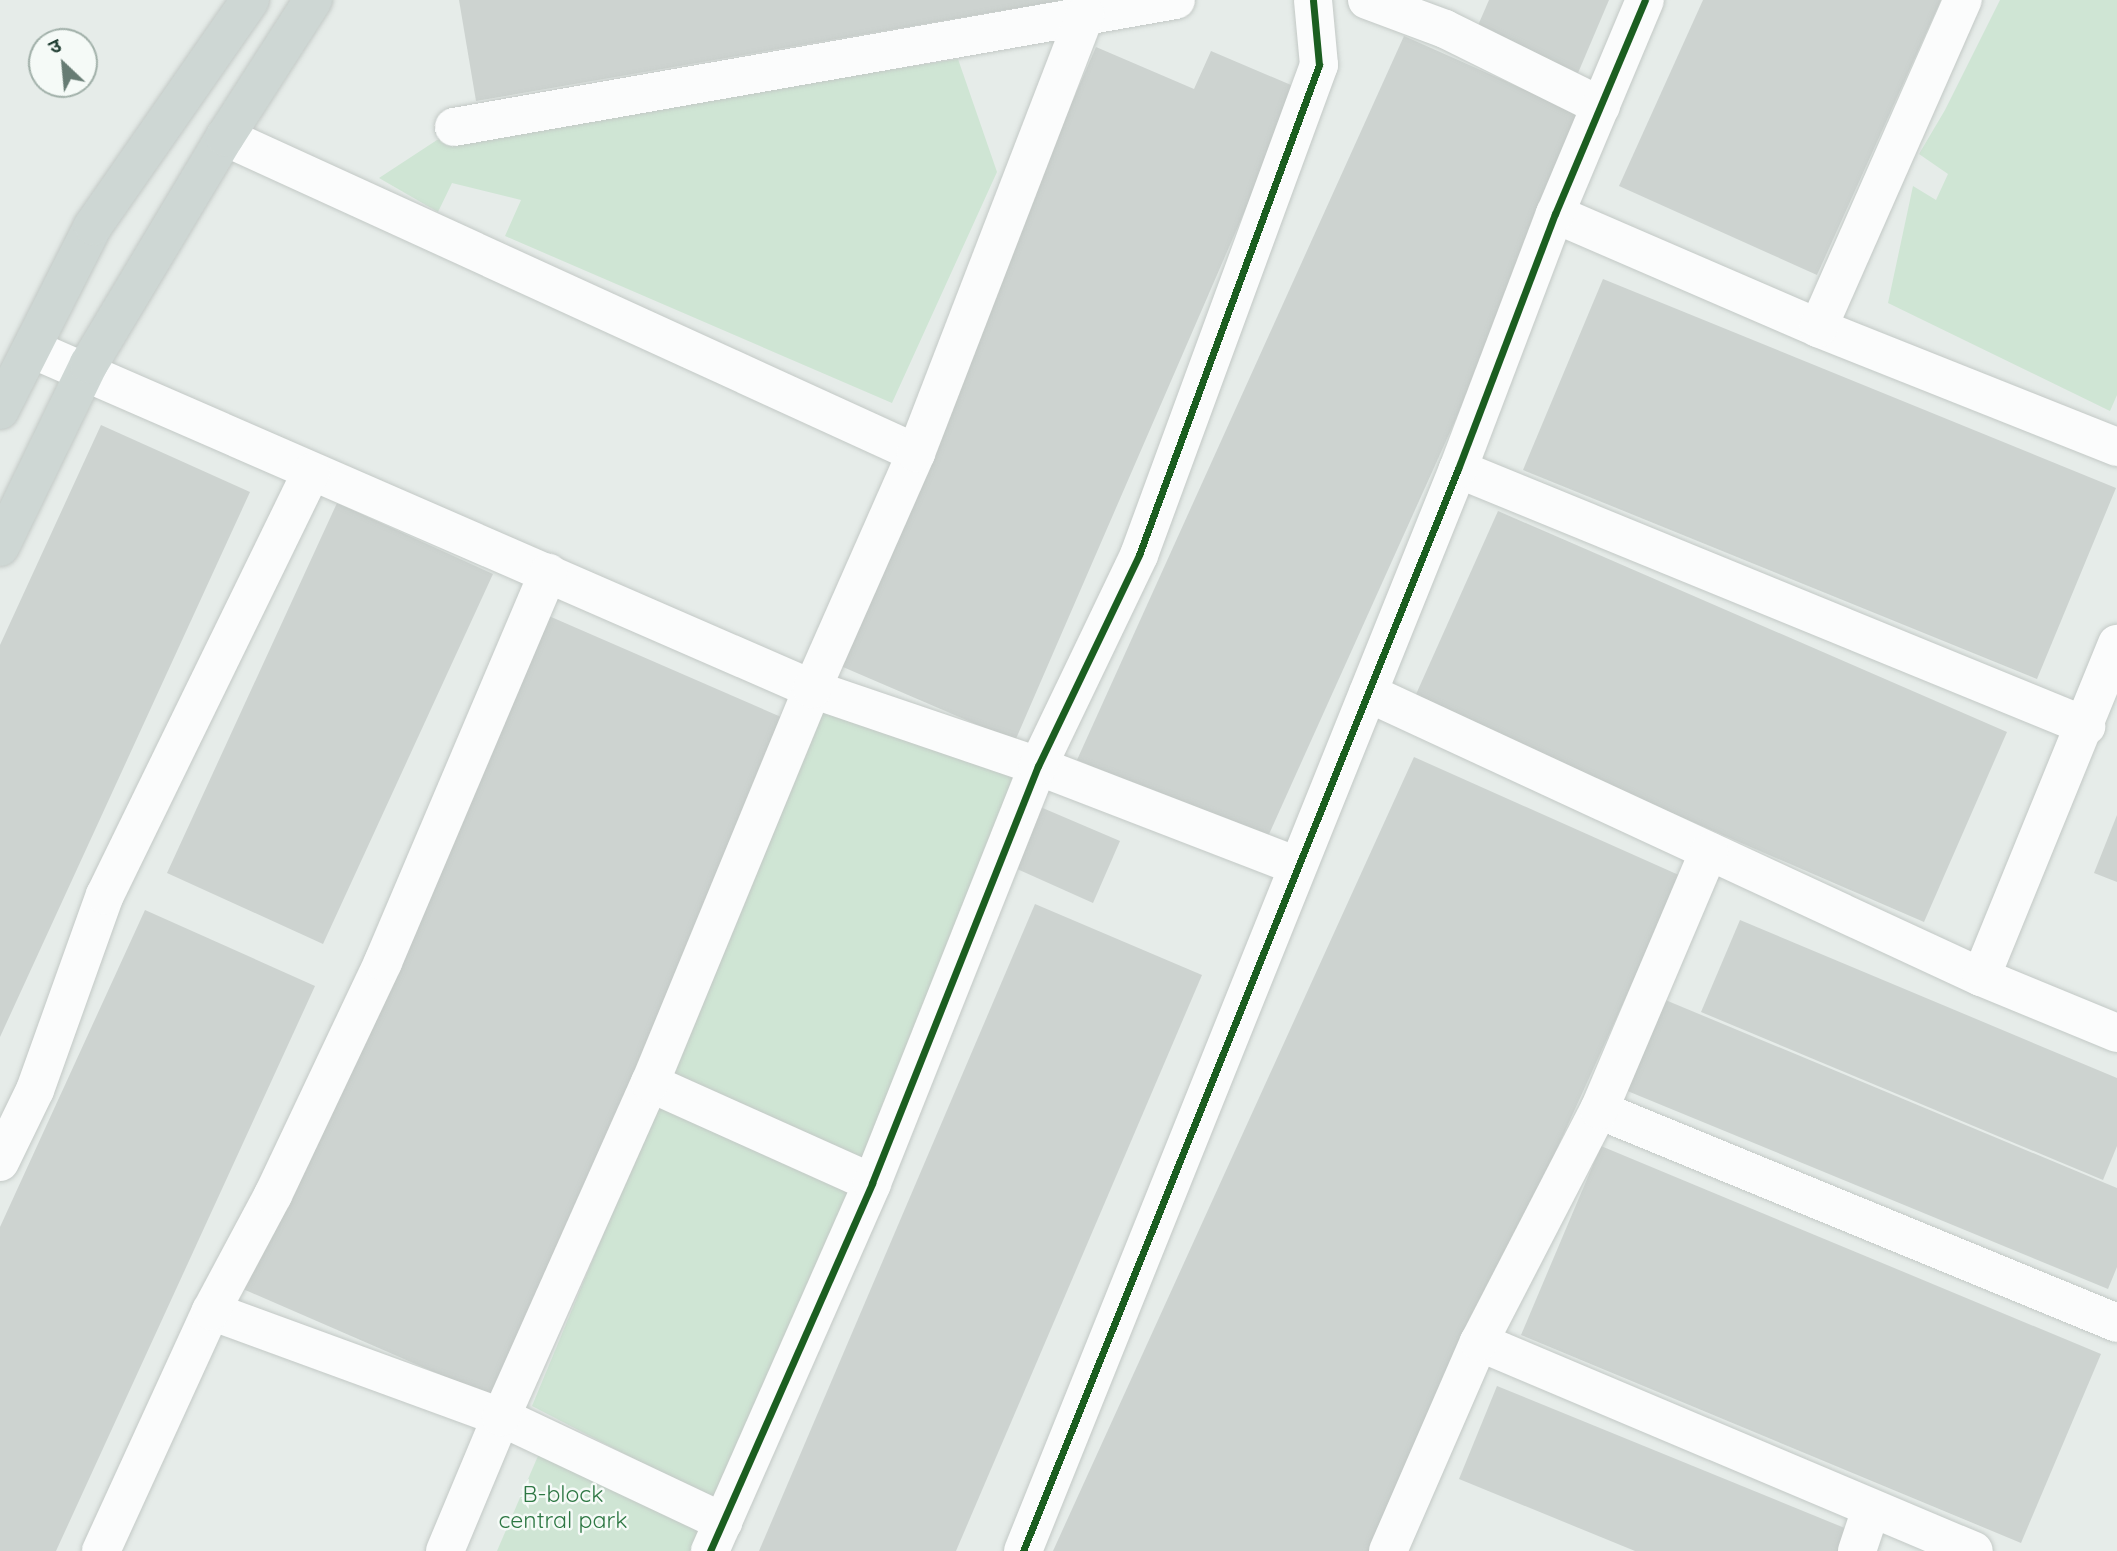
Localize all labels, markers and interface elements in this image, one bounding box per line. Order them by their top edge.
north arrow [28,28,98,98]
text: उ [44,33,65,59]
park label: B-block central park [498,1480,628,1534]

